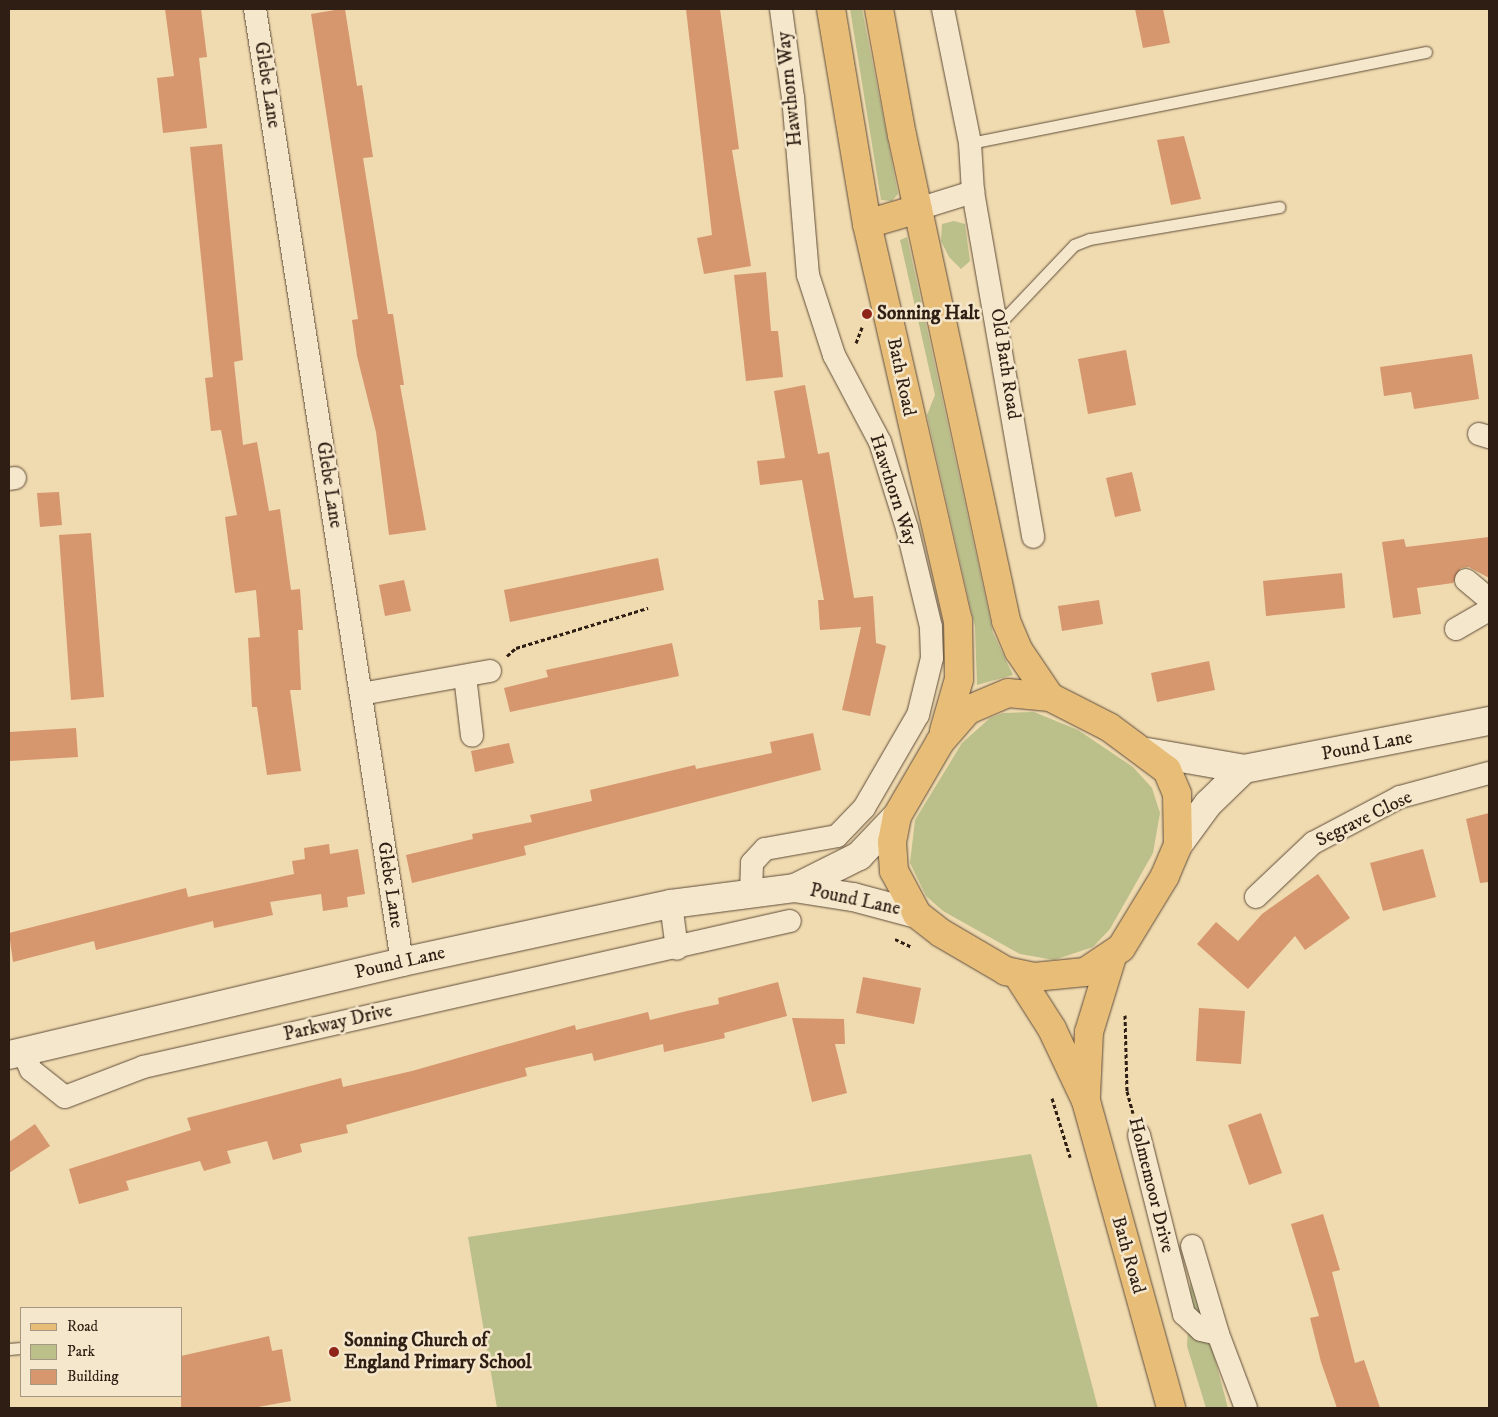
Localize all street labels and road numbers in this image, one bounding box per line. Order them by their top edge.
street label: Hawthorn Way [773,30,807,148]
street label: Glebe Lane [249,40,285,130]
street label: Old Bath Road [985,307,1025,421]
street label: Bath Road [882,336,920,418]
street label: Hawthorn Way [864,432,922,548]
street label: Glebe Lane [311,440,347,530]
street label: Pound Lane [1320,726,1414,766]
street label: Segrave Close [1312,786,1416,852]
street label: Glebe Lane [372,840,408,930]
street label: Pound Lane [808,879,902,921]
street label: Pound Lane [353,942,447,984]
street label: Parkway Drive [281,999,395,1047]
street label: Holmemoor Drive [1123,1115,1179,1255]
street label: Bath Road [1106,1214,1150,1296]

